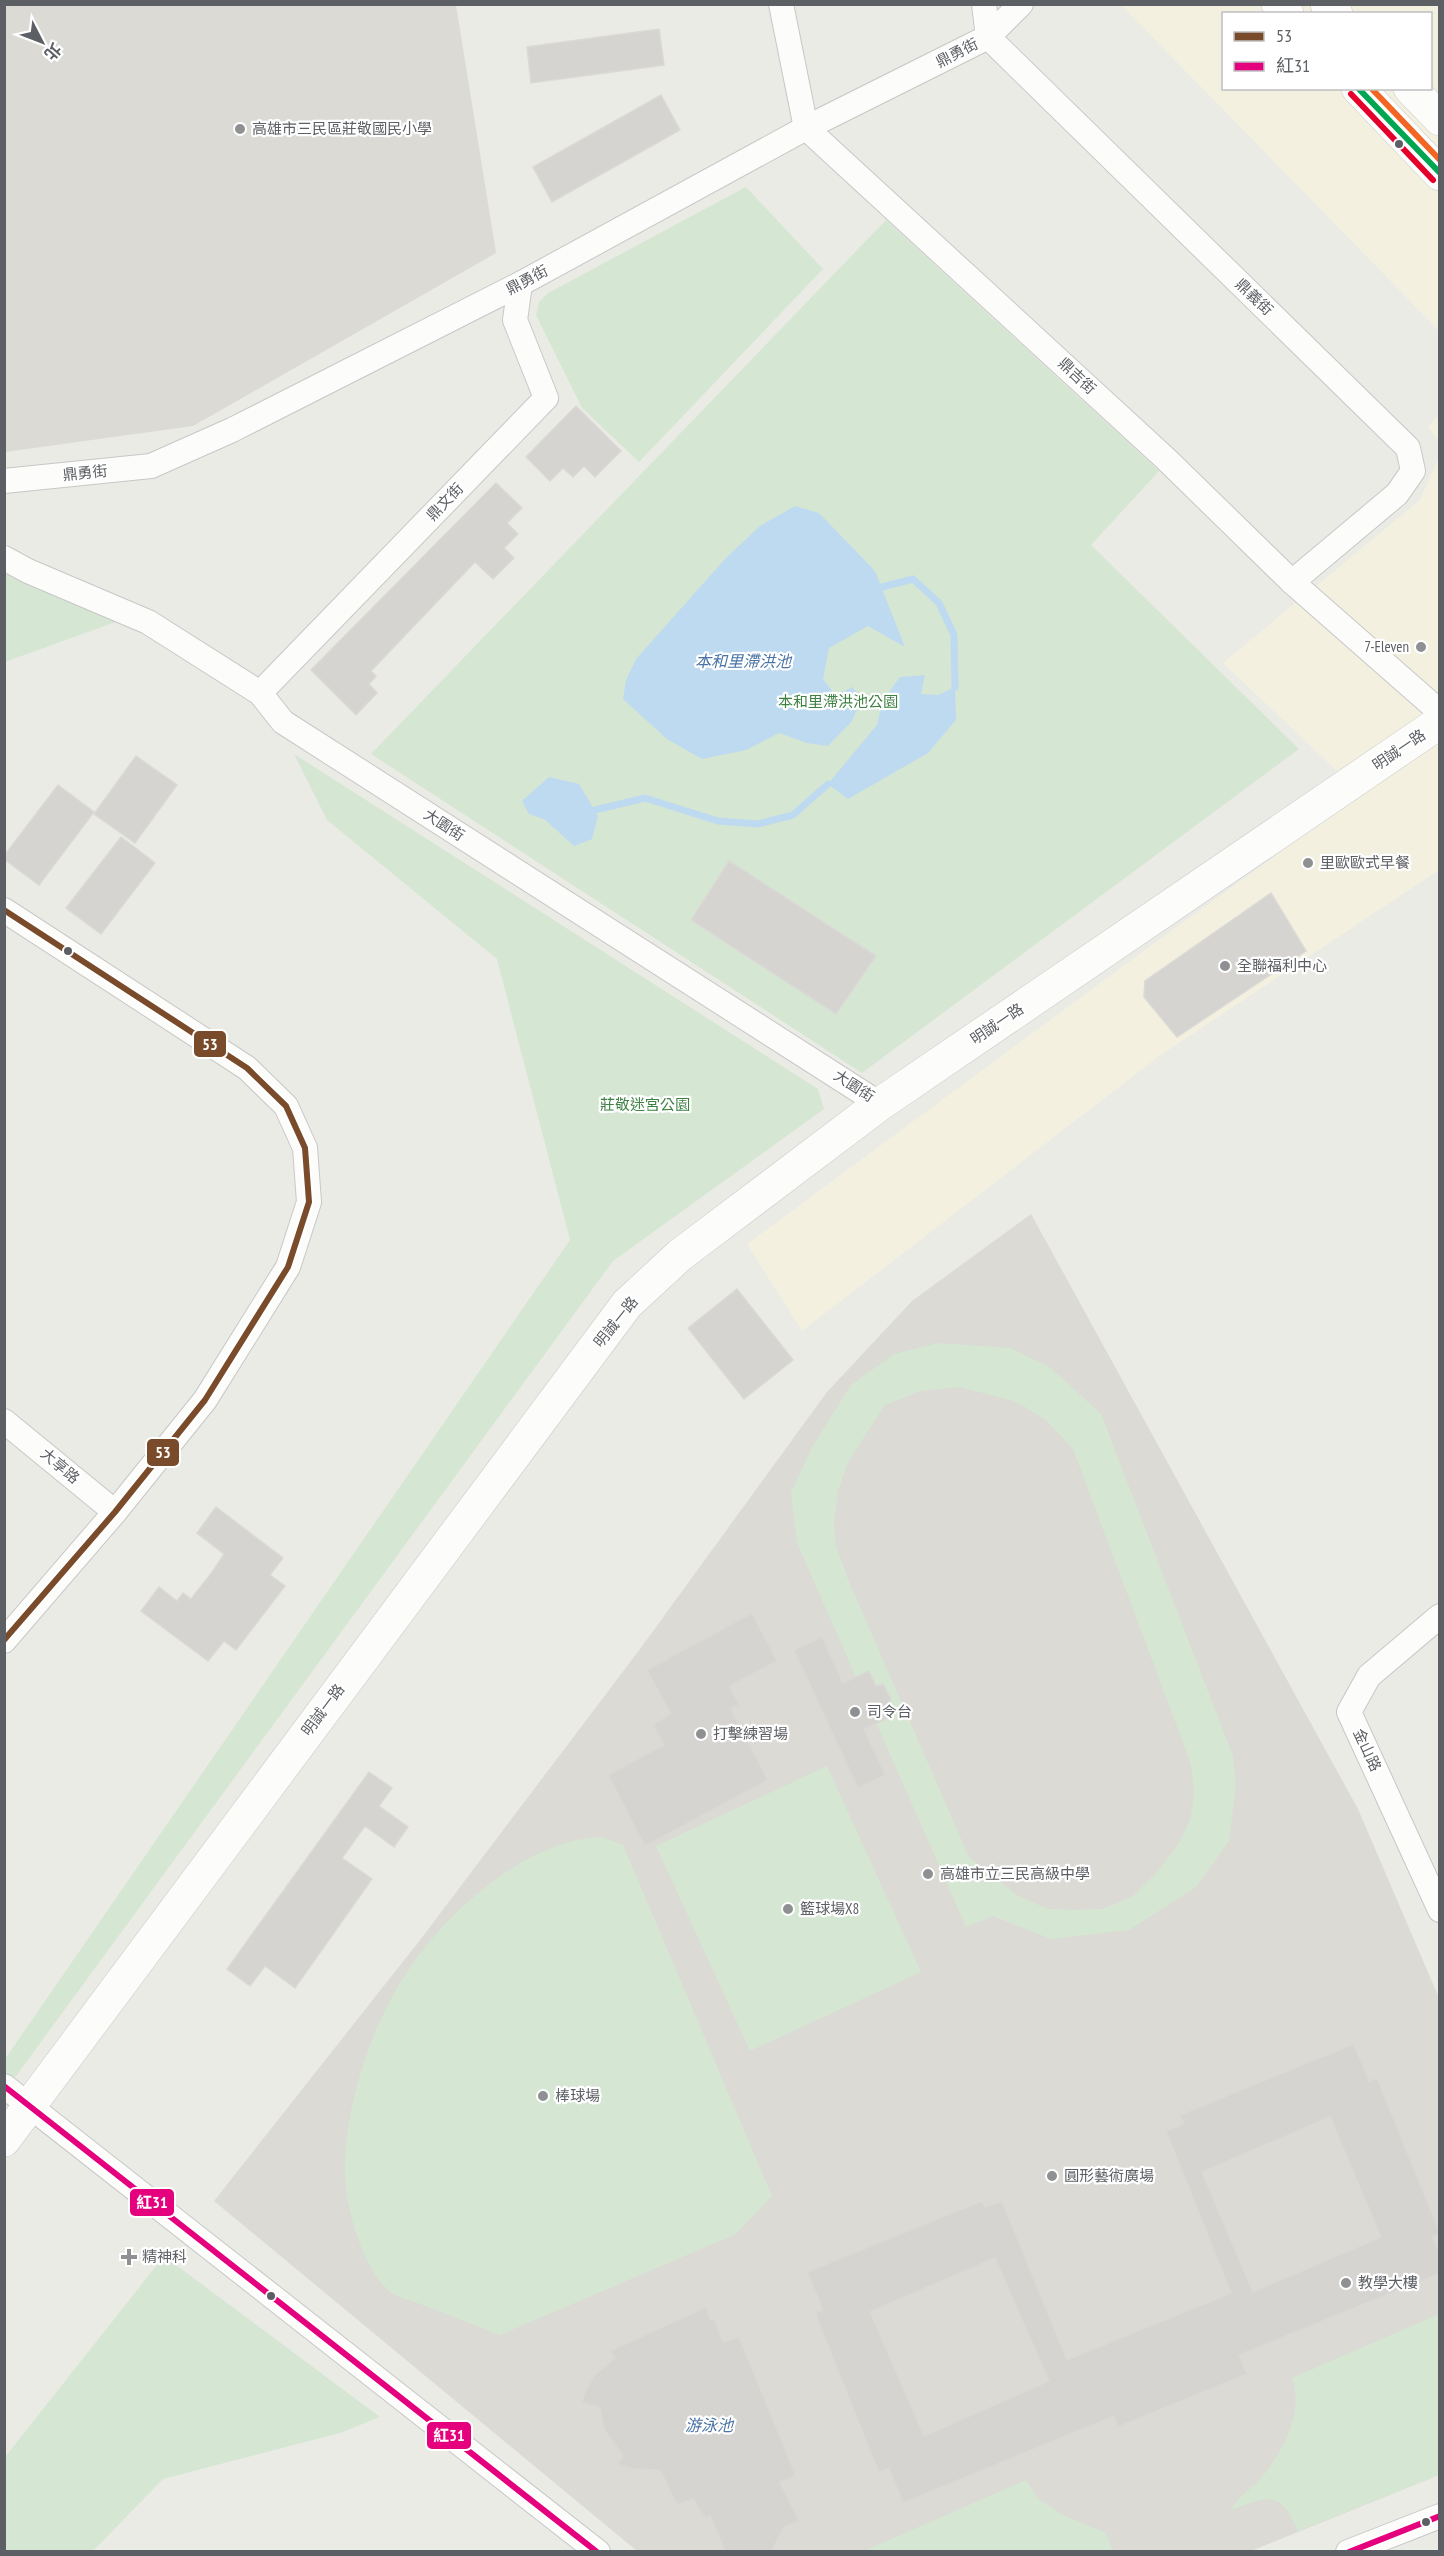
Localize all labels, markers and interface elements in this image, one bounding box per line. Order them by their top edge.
north arrow [12,12,72,72]
legend [1222,12,1432,90]
text: 53 [1276,24,1292,47]
street label: 鼎勇街 [932,34,981,71]
text: 北 [40,39,66,65]
text: 紅31 [1276,54,1310,77]
place label: 高雄市三民區莊敬國民小學 [252,119,432,138]
marker: 高雄市三民區莊敬國民小學 [233,122,247,136]
unlabelled marker [1393,138,1405,150]
street label: 鼎勇街 [502,261,551,299]
street label: 鼎義街 [1232,274,1277,319]
street label: 鼎吉街 [1054,353,1100,398]
street label: 鼎勇街 [62,461,108,484]
street label: 鼎文街 [422,479,467,524]
place label: 7-Eleven [1364,637,1409,656]
marker: 7-Eleven [1414,640,1428,654]
water label: 本和里滯洪池 [695,651,793,671]
park label: 本和里滯洪池公園 [778,692,898,711]
street label: 明誠一路 [1369,725,1429,774]
street label: 大園街 [420,804,468,845]
place label: 里歐歐式早餐 [1320,853,1410,872]
marker: 里歐歐式早餐 [1301,856,1315,870]
unlabelled marker [62,945,74,957]
place label: 全聯福利中心 [1237,956,1327,975]
marker: 全聯福利中心 [1218,959,1232,973]
street label: 明誠一路 [967,999,1027,1048]
line badge: 53 [193,1030,227,1058]
text: 53 [202,1034,218,1054]
street label: 大園街 [830,1065,878,1106]
park label: 莊敬迷宮公園 [600,1095,690,1114]
street label: 明誠一路 [589,1292,642,1351]
line badge: 53 [146,1438,180,1467]
text: 53 [155,1442,171,1462]
street label: 大享路 [37,1444,84,1487]
street label: 明誠一路 [297,1680,348,1739]
place label: 司令台 [867,1702,912,1721]
marker: 司令台 [848,1705,862,1719]
place label: 打擊練習場 [713,1724,788,1743]
street label: 金山路 [1349,1725,1386,1774]
marker: 打擊練習場 [694,1727,708,1741]
place label: 高雄市立三民高級中學 [940,1864,1090,1883]
marker: 高雄市立三民高級中學 [921,1867,935,1881]
place label: 籃球場X8 [800,1899,859,1918]
marker: 籃球場X8 [781,1902,795,1916]
place label: 棒球場 [555,2086,600,2105]
marker: 棒球場 [536,2089,550,2103]
place label: 圓形藝術廣場 [1064,2166,1154,2185]
marker: 圓形藝術廣場 [1045,2169,1059,2183]
line badge: 紅31 [129,2188,175,2217]
text: 紅31 [136,2192,168,2212]
place label: 精神科 [142,2247,187,2266]
marker: 精神科 [120,2248,138,2266]
place label: 教學大樓 [1358,2273,1418,2292]
marker: 教學大樓 [1339,2276,1353,2290]
unlabelled marker [265,2290,277,2302]
water label: 游泳池 [685,2415,735,2435]
line badge: 紅31 [426,2421,472,2450]
text: 紅31 [433,2425,465,2445]
unlabelled marker [1420,2516,1432,2528]

